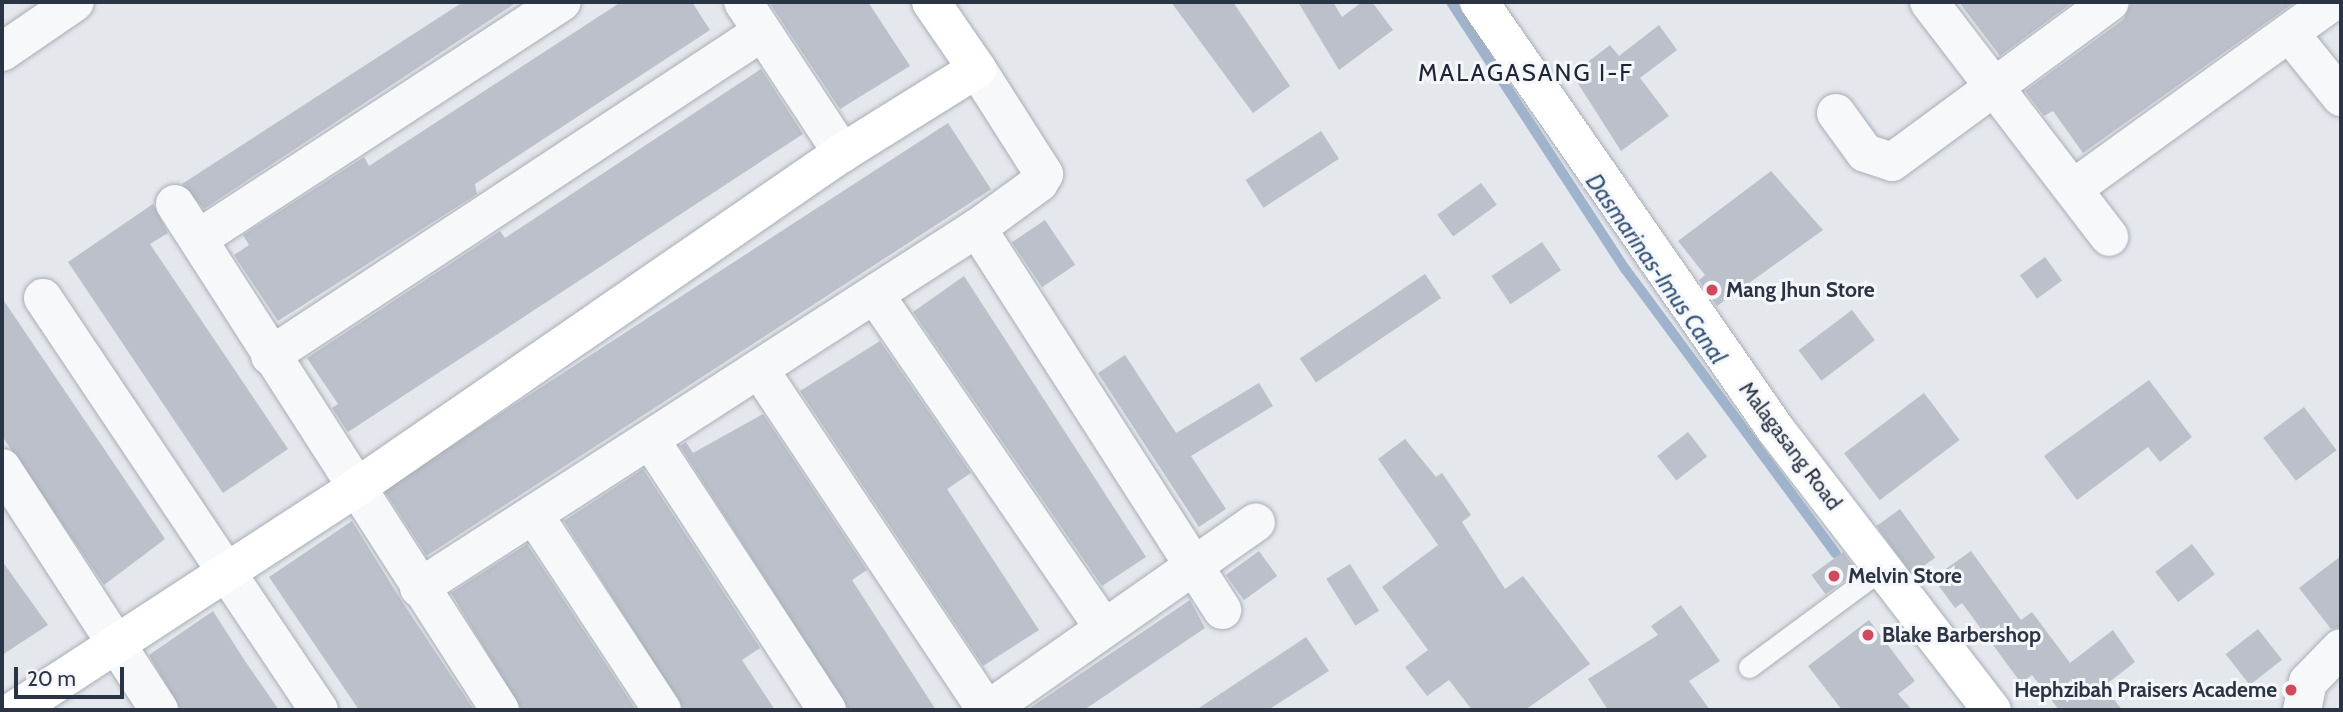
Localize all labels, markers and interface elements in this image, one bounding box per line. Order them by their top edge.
district label: MALAGASANG I-F [1420,59,1632,87]
water label: Dasmarinas-Imus Canal [1580,169,1732,369]
place label: Mang Jhun Store [1726,277,1874,303]
marker: Mang Jhun Store [1704,282,1720,298]
street label: Malagasang Road [1734,377,1846,515]
place label: Melvin Store [1848,563,1962,589]
marker: Melvin Store [1826,568,1842,584]
place label: Blake Barbershop [1882,622,2041,648]
marker: Blake Barbershop [1860,627,1876,643]
scale bar [18,652,128,696]
text: 20 m [27,666,76,691]
place label: Hephzibah Praisers Academe [2014,677,2277,703]
marker: Hephzibah Praisers Academe [2283,682,2299,698]

